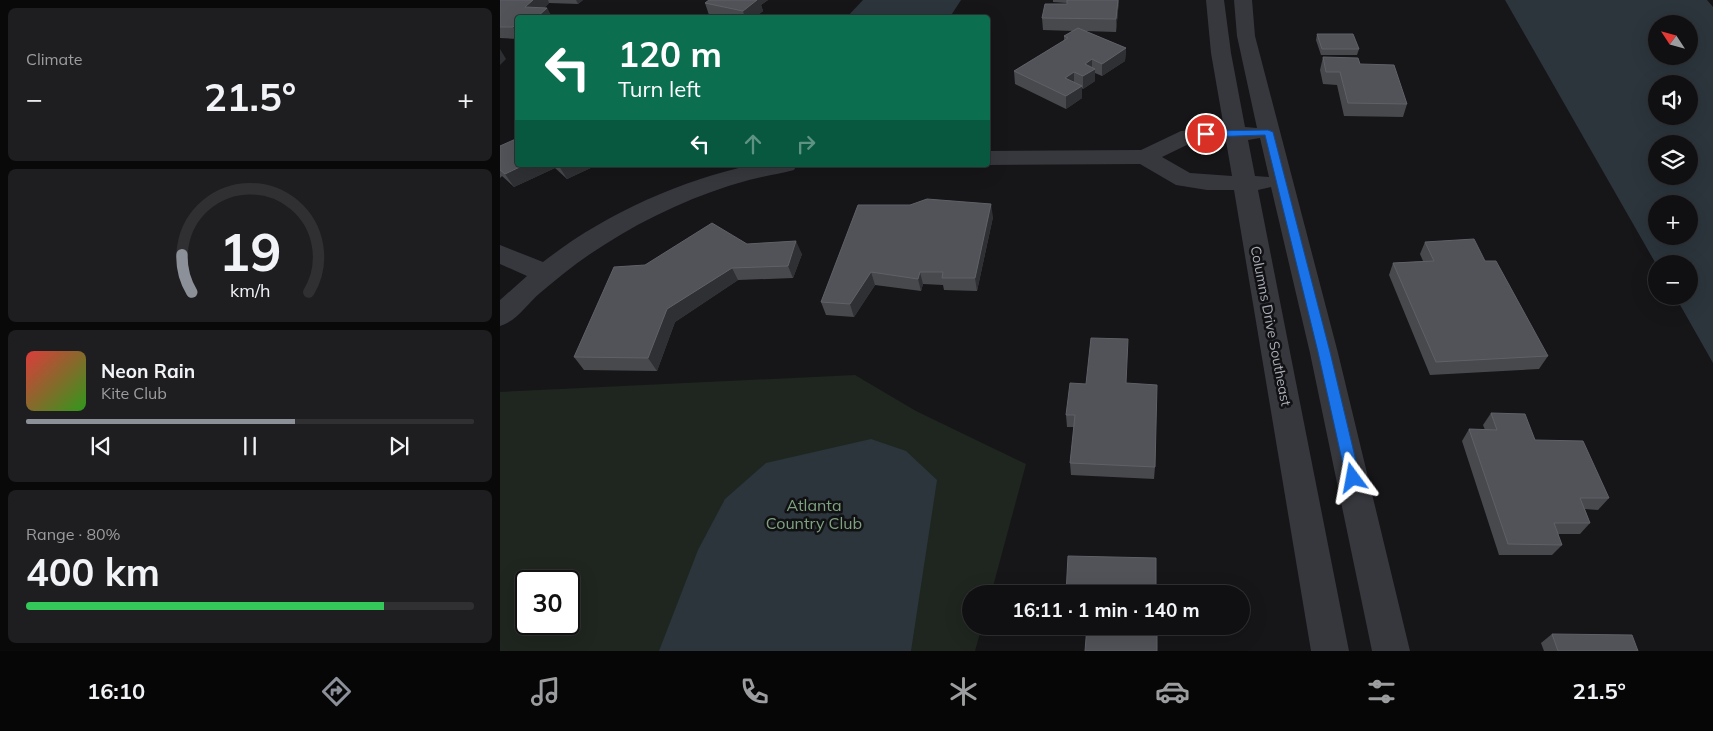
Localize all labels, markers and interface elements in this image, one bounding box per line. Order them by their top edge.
north arrow [1648,15,1698,65]
map controls [1648,15,1698,305]
text: 120 m [618,32,722,76]
icon: left [535,35,600,100]
text: Climate [26,49,82,69]
text: 21.5° [204,73,296,121]
text: Turn left [618,75,701,103]
button: sound [1648,75,1698,125]
text: − [26,81,43,116]
text: + [457,81,474,116]
pin [1185,113,1227,155]
icon: arrive [1192,120,1220,148]
icon: left [686,130,714,158]
icon: ahead [739,130,767,158]
icon: right [792,130,820,158]
button: layers [1648,135,1698,185]
button: + [1648,195,1698,245]
text: 19 [219,219,281,284]
street label: Columns Drive Southeast [1247,244,1295,408]
button: − [1648,255,1698,305]
text: km/h [230,279,270,301]
text: Neon Rain [101,359,195,383]
text: Kite Club [101,383,167,403]
icon: previous [87,432,115,460]
icon: pause [236,432,264,460]
icon: next [385,432,413,460]
position arrow [1326,451,1378,503]
park label: Atlanta Country Club [766,495,862,533]
text: Range · 80% [26,524,121,544]
text: 400 km [26,548,160,596]
speed limit sign: 30 [515,570,580,635]
text: 16:11 · 1 min · 140 m [1012,598,1200,622]
icon: directions [319,674,354,709]
icon: music [528,674,563,709]
icon: phone [737,674,772,709]
icon: climate [946,674,981,709]
icon: car [1155,674,1190,709]
icon: filters [1364,674,1399,709]
text: 16:10 [87,677,145,705]
text: 21.5° [1573,677,1626,705]

